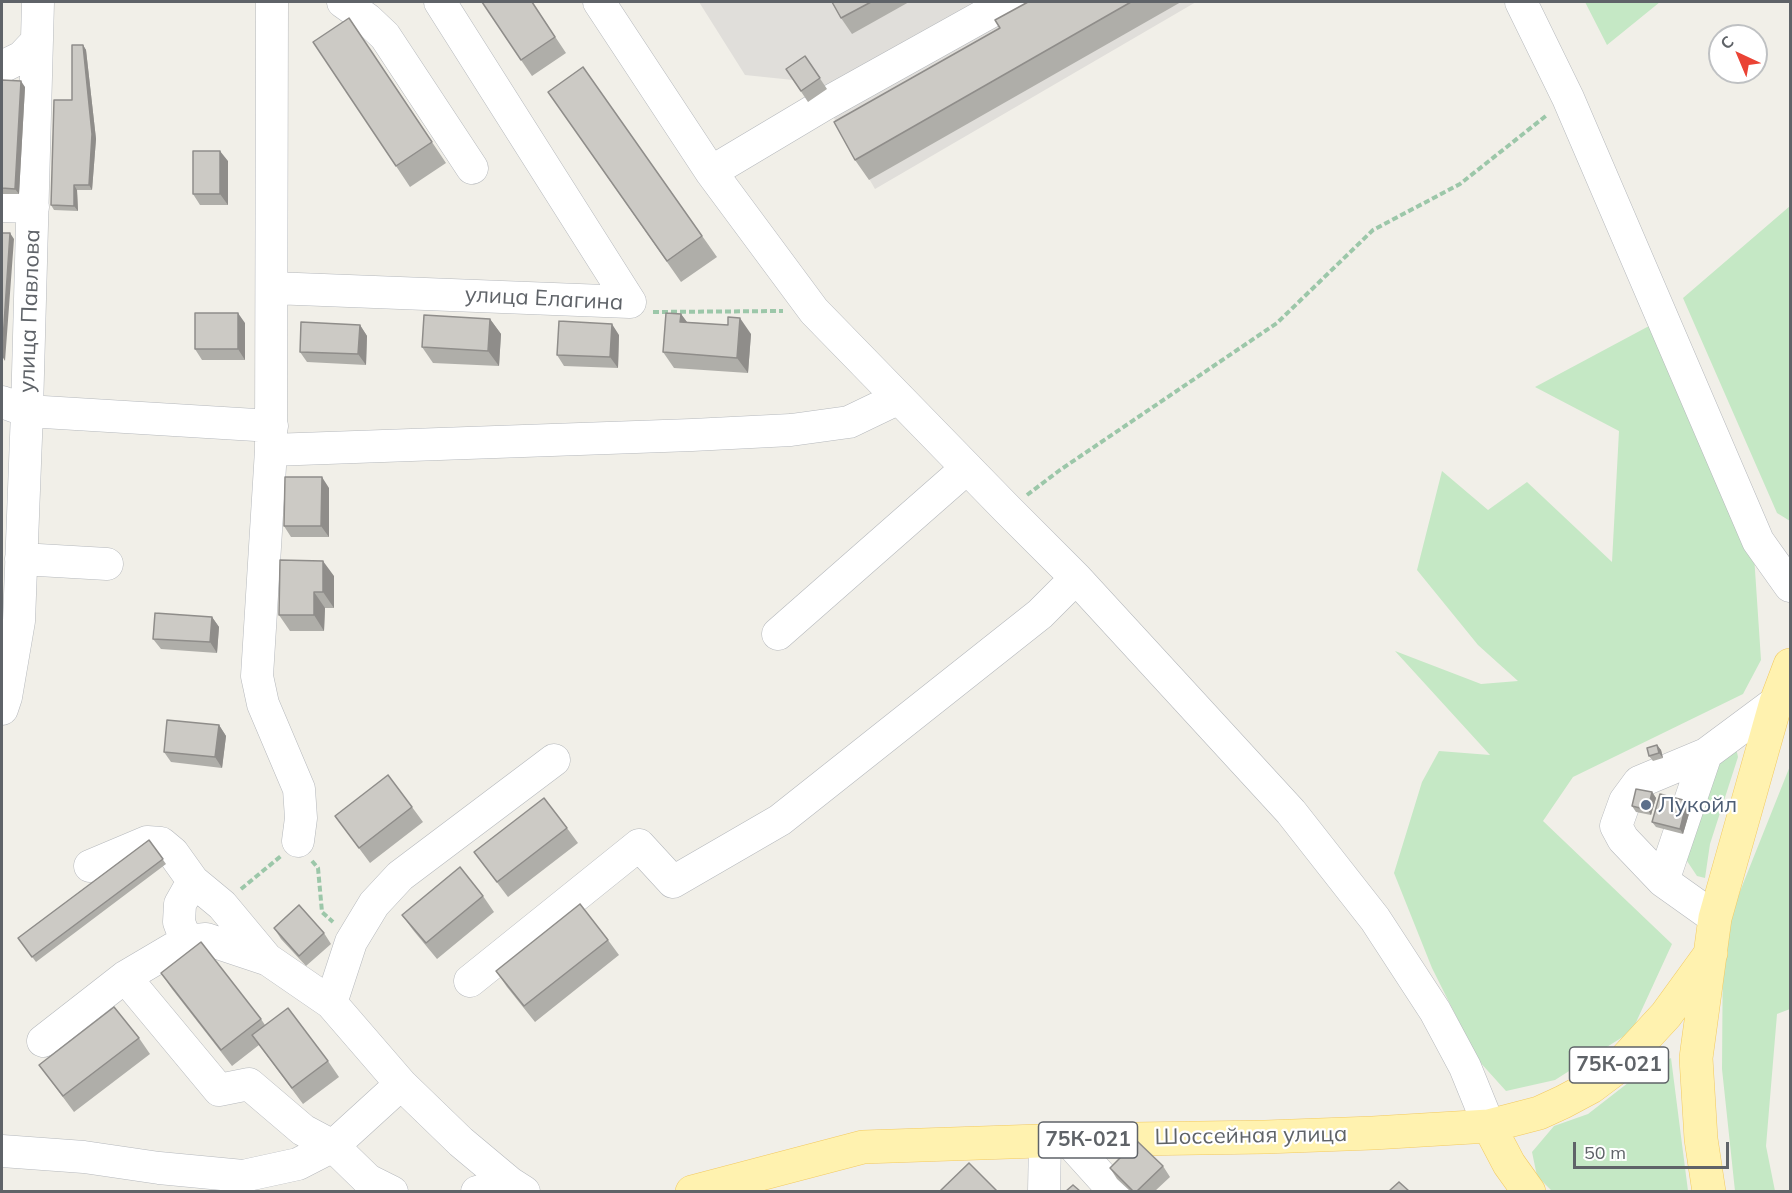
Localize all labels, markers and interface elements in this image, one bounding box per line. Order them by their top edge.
north arrow [1708,24,1768,84]
text: С [1716,31,1738,53]
street label: улица Павлова [14,229,46,393]
street label: улица Елагина [464,282,624,316]
place label: Лукойл [1658,792,1737,818]
marker: Лукойл [1639,798,1653,812]
road number: 75К-021 [1570,1047,1668,1083]
street label: Шоссейная улица [1154,1121,1348,1151]
road number: 75К-021 [1038,1122,1138,1158]
scale bar [1576,1130,1732,1168]
text: 50 m [1584,1141,1626,1164]

